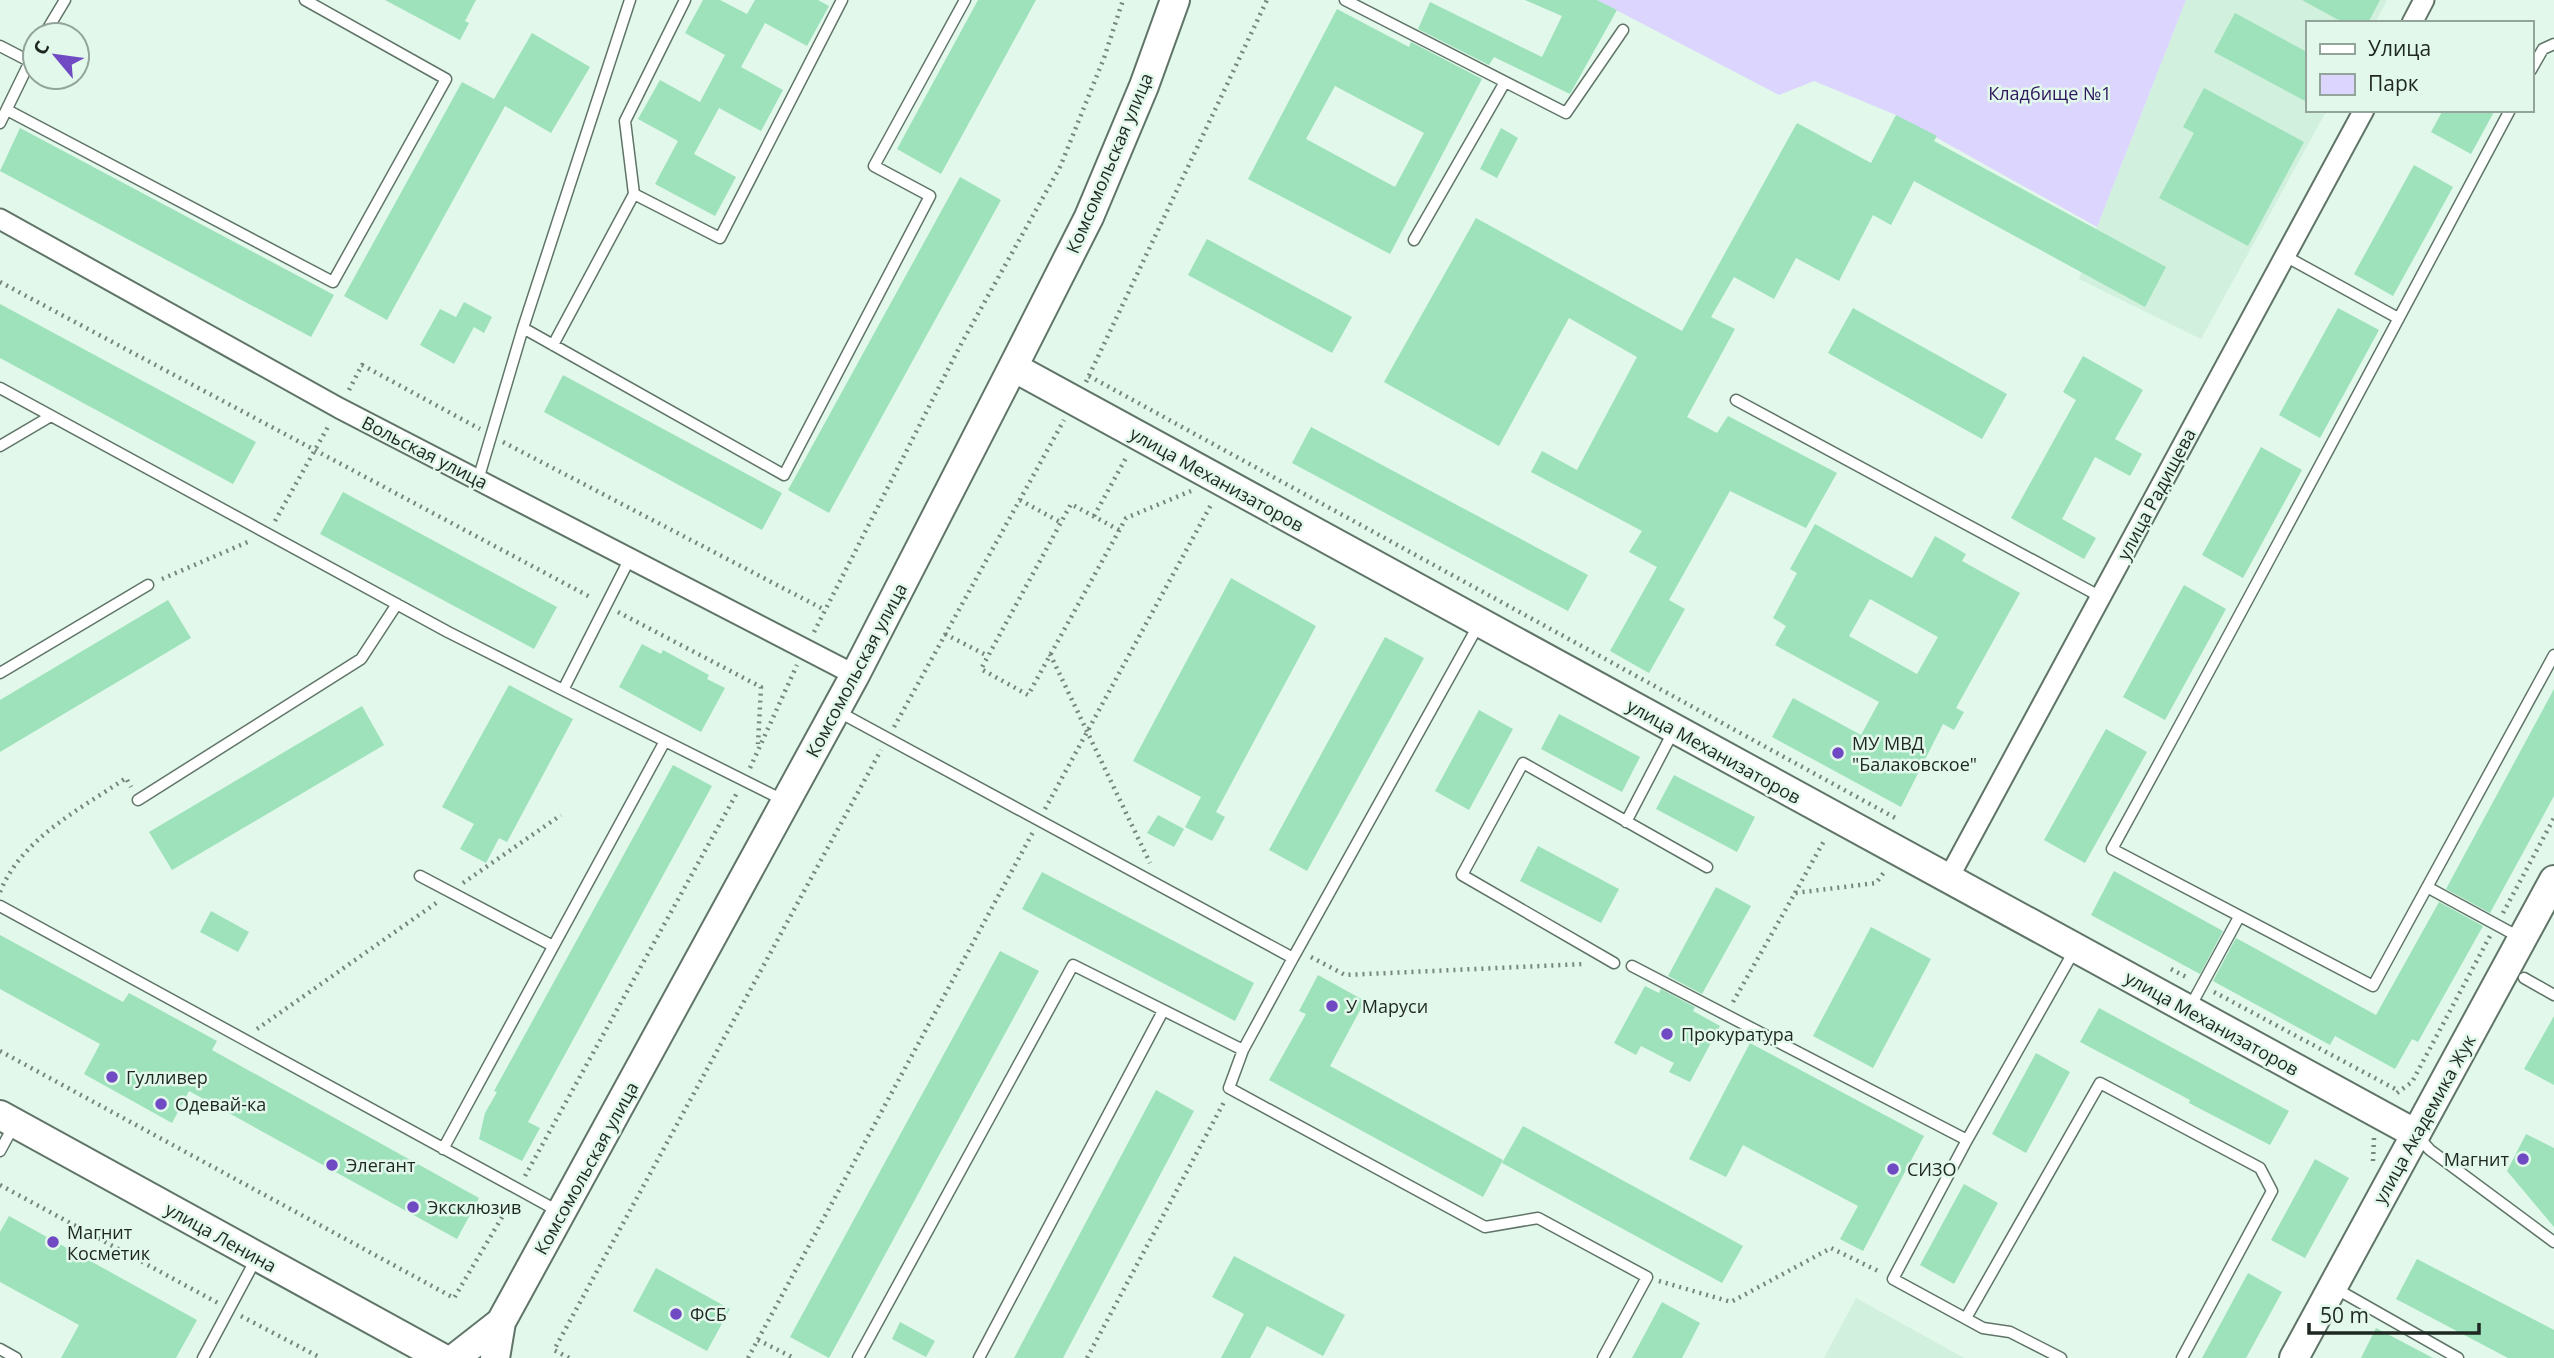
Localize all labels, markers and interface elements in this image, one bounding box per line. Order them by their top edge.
north arrow [21,21,91,91]
legend [2306,21,2533,112]
text: Улица [2368,34,2431,62]
text: С [27,36,55,59]
street label: Комсомольская улица [1060,69,1158,257]
text: Парк [2368,69,2419,97]
park label: Кладбище №1 [1988,81,2112,105]
street label: Вольская улица [358,410,492,494]
street label: улица Механизаторов [1126,421,1308,537]
street label: улица Радищева [2111,424,2201,564]
street label: Комсомольская улица [800,579,912,761]
street label: улица Механизаторов [1623,693,1805,809]
place label: МУ МВД "Балаковское" [1852,731,1977,776]
marker: МУ МВД "Балаковское" [1830,745,1846,761]
street label: улица Механизаторов [2121,965,2303,1081]
place label: У Маруси [1346,994,1428,1018]
marker: У Маруси [1324,998,1340,1014]
place label: Прокуратура [1681,1022,1794,1046]
marker: Прокуратура [1659,1026,1675,1042]
street label: улица Академика Жук [2367,1030,2481,1208]
place label: Гулливер [126,1065,208,1089]
marker: Гулливер [104,1069,120,1085]
street label: Комсомольская улица [528,1077,644,1259]
place label: Одевай-ка [175,1092,266,1116]
marker: Одевай-ка [153,1096,169,1112]
place label: Магнит [2444,1147,2510,1171]
marker: Магнит [2515,1151,2531,1167]
place label: Элегант [346,1153,416,1177]
marker: Элегант [324,1157,340,1173]
place label: СИЗО [1907,1157,1957,1181]
marker: СИЗО [1885,1161,1901,1177]
place label: Эксклюзив [427,1195,521,1219]
street label: улица Ленина [161,1197,281,1277]
marker: Эксклюзив [405,1199,421,1215]
place label: Магнит Косметик [67,1220,151,1265]
marker: Магнит Косметик [45,1234,61,1250]
scale bar [2309,1292,2479,1336]
text: 50 m [2320,1301,2369,1329]
place label: ФСБ [690,1302,727,1326]
marker: ФСБ [668,1306,684,1322]

